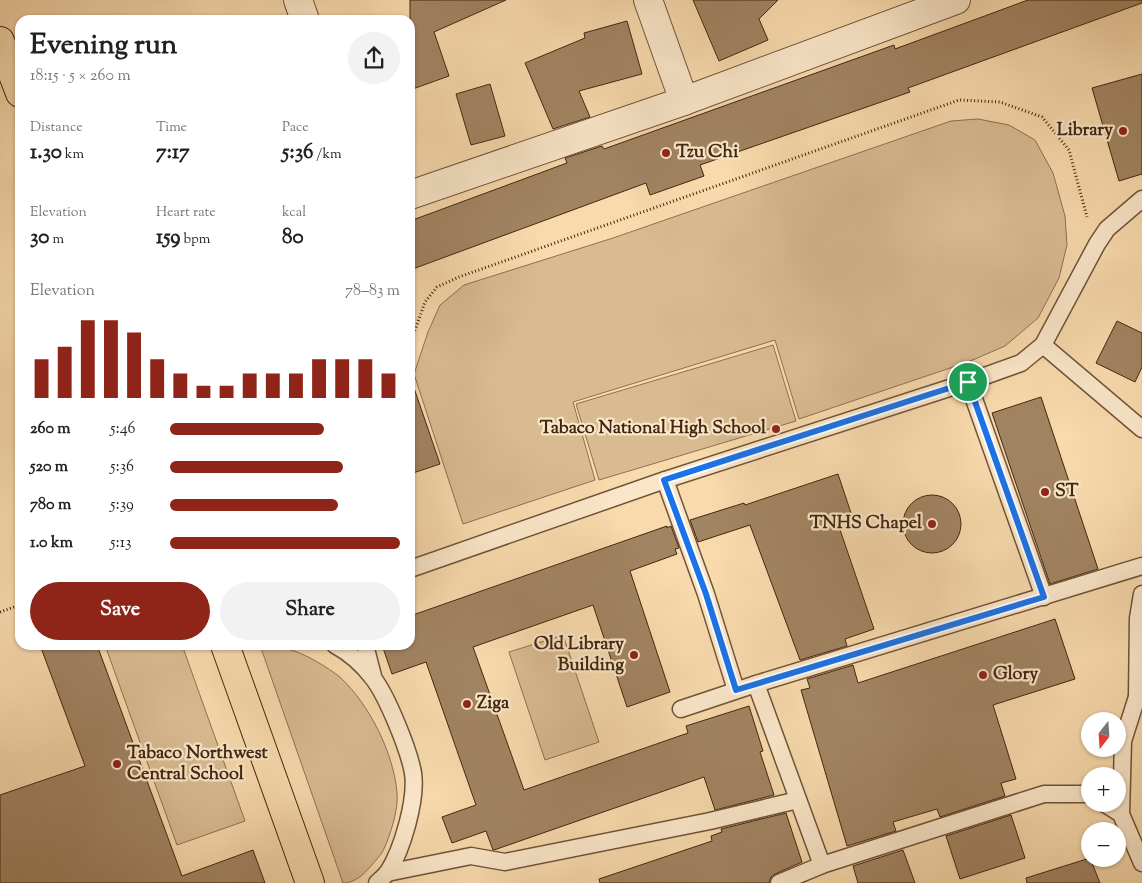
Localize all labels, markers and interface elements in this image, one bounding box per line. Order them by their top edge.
text: Evening run [30,26,177,66]
button: share [348,32,400,84]
text: 18:15 · 5 × 260 m [30,65,131,88]
text: Distance [30,118,83,138]
text: Time [156,118,187,138]
text: Pace [282,118,309,138]
place label: Library [1057,118,1113,144]
marker: Library [1117,125,1129,137]
text: 1.30 [30,138,62,168]
text: 7:17 [156,138,190,168]
text: 5:36 [282,138,313,168]
place label: Tzu Chi [676,140,739,166]
text: km [62,145,84,165]
text: /km [313,145,342,165]
marker: Tzu Chi [660,147,672,159]
text: Elevation [30,203,87,223]
text: Heart rate [156,203,216,223]
text: kcal [282,203,306,223]
text: 30 [30,223,49,253]
text: 159 [156,223,181,253]
text: 80 [282,223,304,253]
text: m [49,230,64,250]
text: bpm [181,230,210,250]
text: Elevation [30,280,95,303]
text: 78–83 m [345,280,400,303]
pin [947,361,989,403]
icon: arrive [954,368,982,396]
place label: Tabaco National High School [540,416,767,442]
text: 260 m [30,418,71,441]
text: 5:46 [110,418,136,441]
marker: Tabaco National High School [770,423,782,435]
text: 520 m [30,456,68,479]
text: 5:36 [110,456,134,479]
place label: ST [1055,479,1079,505]
marker: ST [1039,486,1051,498]
text: 780 m [30,494,71,517]
text: 5:39 [110,494,134,517]
place label: TNHS Chapel [810,511,923,537]
marker: TNHS Chapel [926,518,938,530]
text: 1.0 km [30,532,73,555]
text: 5:13 [110,532,132,555]
button: Save [30,582,210,640]
button: Share [220,582,400,640]
place label: Old Library Building [534,632,624,679]
marker: Old Library Building [628,649,640,661]
place label: Glory [993,662,1038,688]
marker: Glory [977,669,989,681]
place label: Ziga [477,691,510,717]
marker: Ziga [461,698,473,710]
north arrow [1081,712,1126,758]
map controls [1081,712,1126,867]
place label: Tabaco Northwest Central School [127,741,269,788]
marker: Tabaco Northwest Central School [111,758,123,770]
button: + [1081,767,1126,812]
button: − [1081,822,1126,867]

